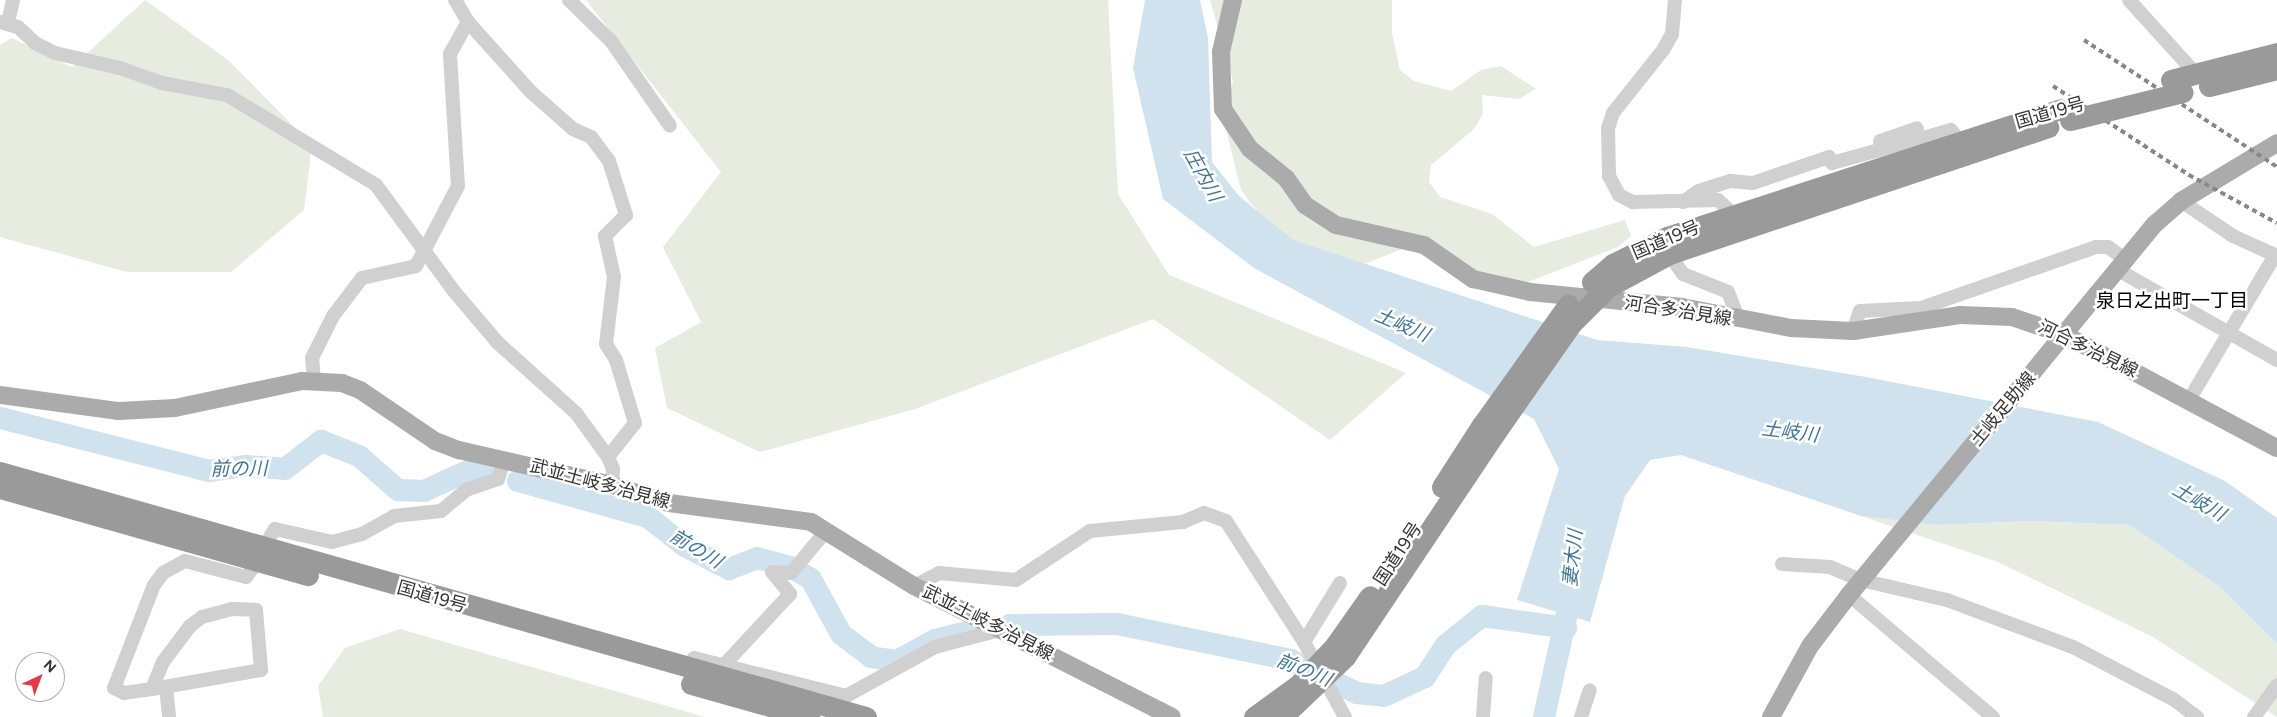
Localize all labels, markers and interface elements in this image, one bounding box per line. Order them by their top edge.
street label: 国道19号 [2013,93,2087,133]
water label: 庄内川 [1179,145,1227,205]
street label: 国道19号 [1629,216,1703,264]
district label: 泉日之出町一丁目 [2096,290,2248,312]
street label: 河合多治見線 [1623,292,1733,330]
water label: 土岐川 [1371,303,1433,347]
street label: 河合多治見線 [2035,316,2141,382]
street label: 土岐足助線 [1966,368,2040,450]
water label: 土岐川 [1760,417,1820,447]
street label: 武並土岐多治見線 [528,455,672,513]
water label: 前の川 [210,457,268,481]
water label: 土岐川 [2169,478,2229,526]
street label: 国道19号 [1369,518,1427,590]
water label: 前の川 [666,525,726,573]
water label: 妻木川 [1559,528,1587,588]
street label: 国道19号 [395,577,469,617]
street label: 武並土岐多治見線 [919,581,1057,665]
water label: 前の川 [1273,649,1335,691]
north arrow [15,652,65,702]
text: N [40,656,60,676]

